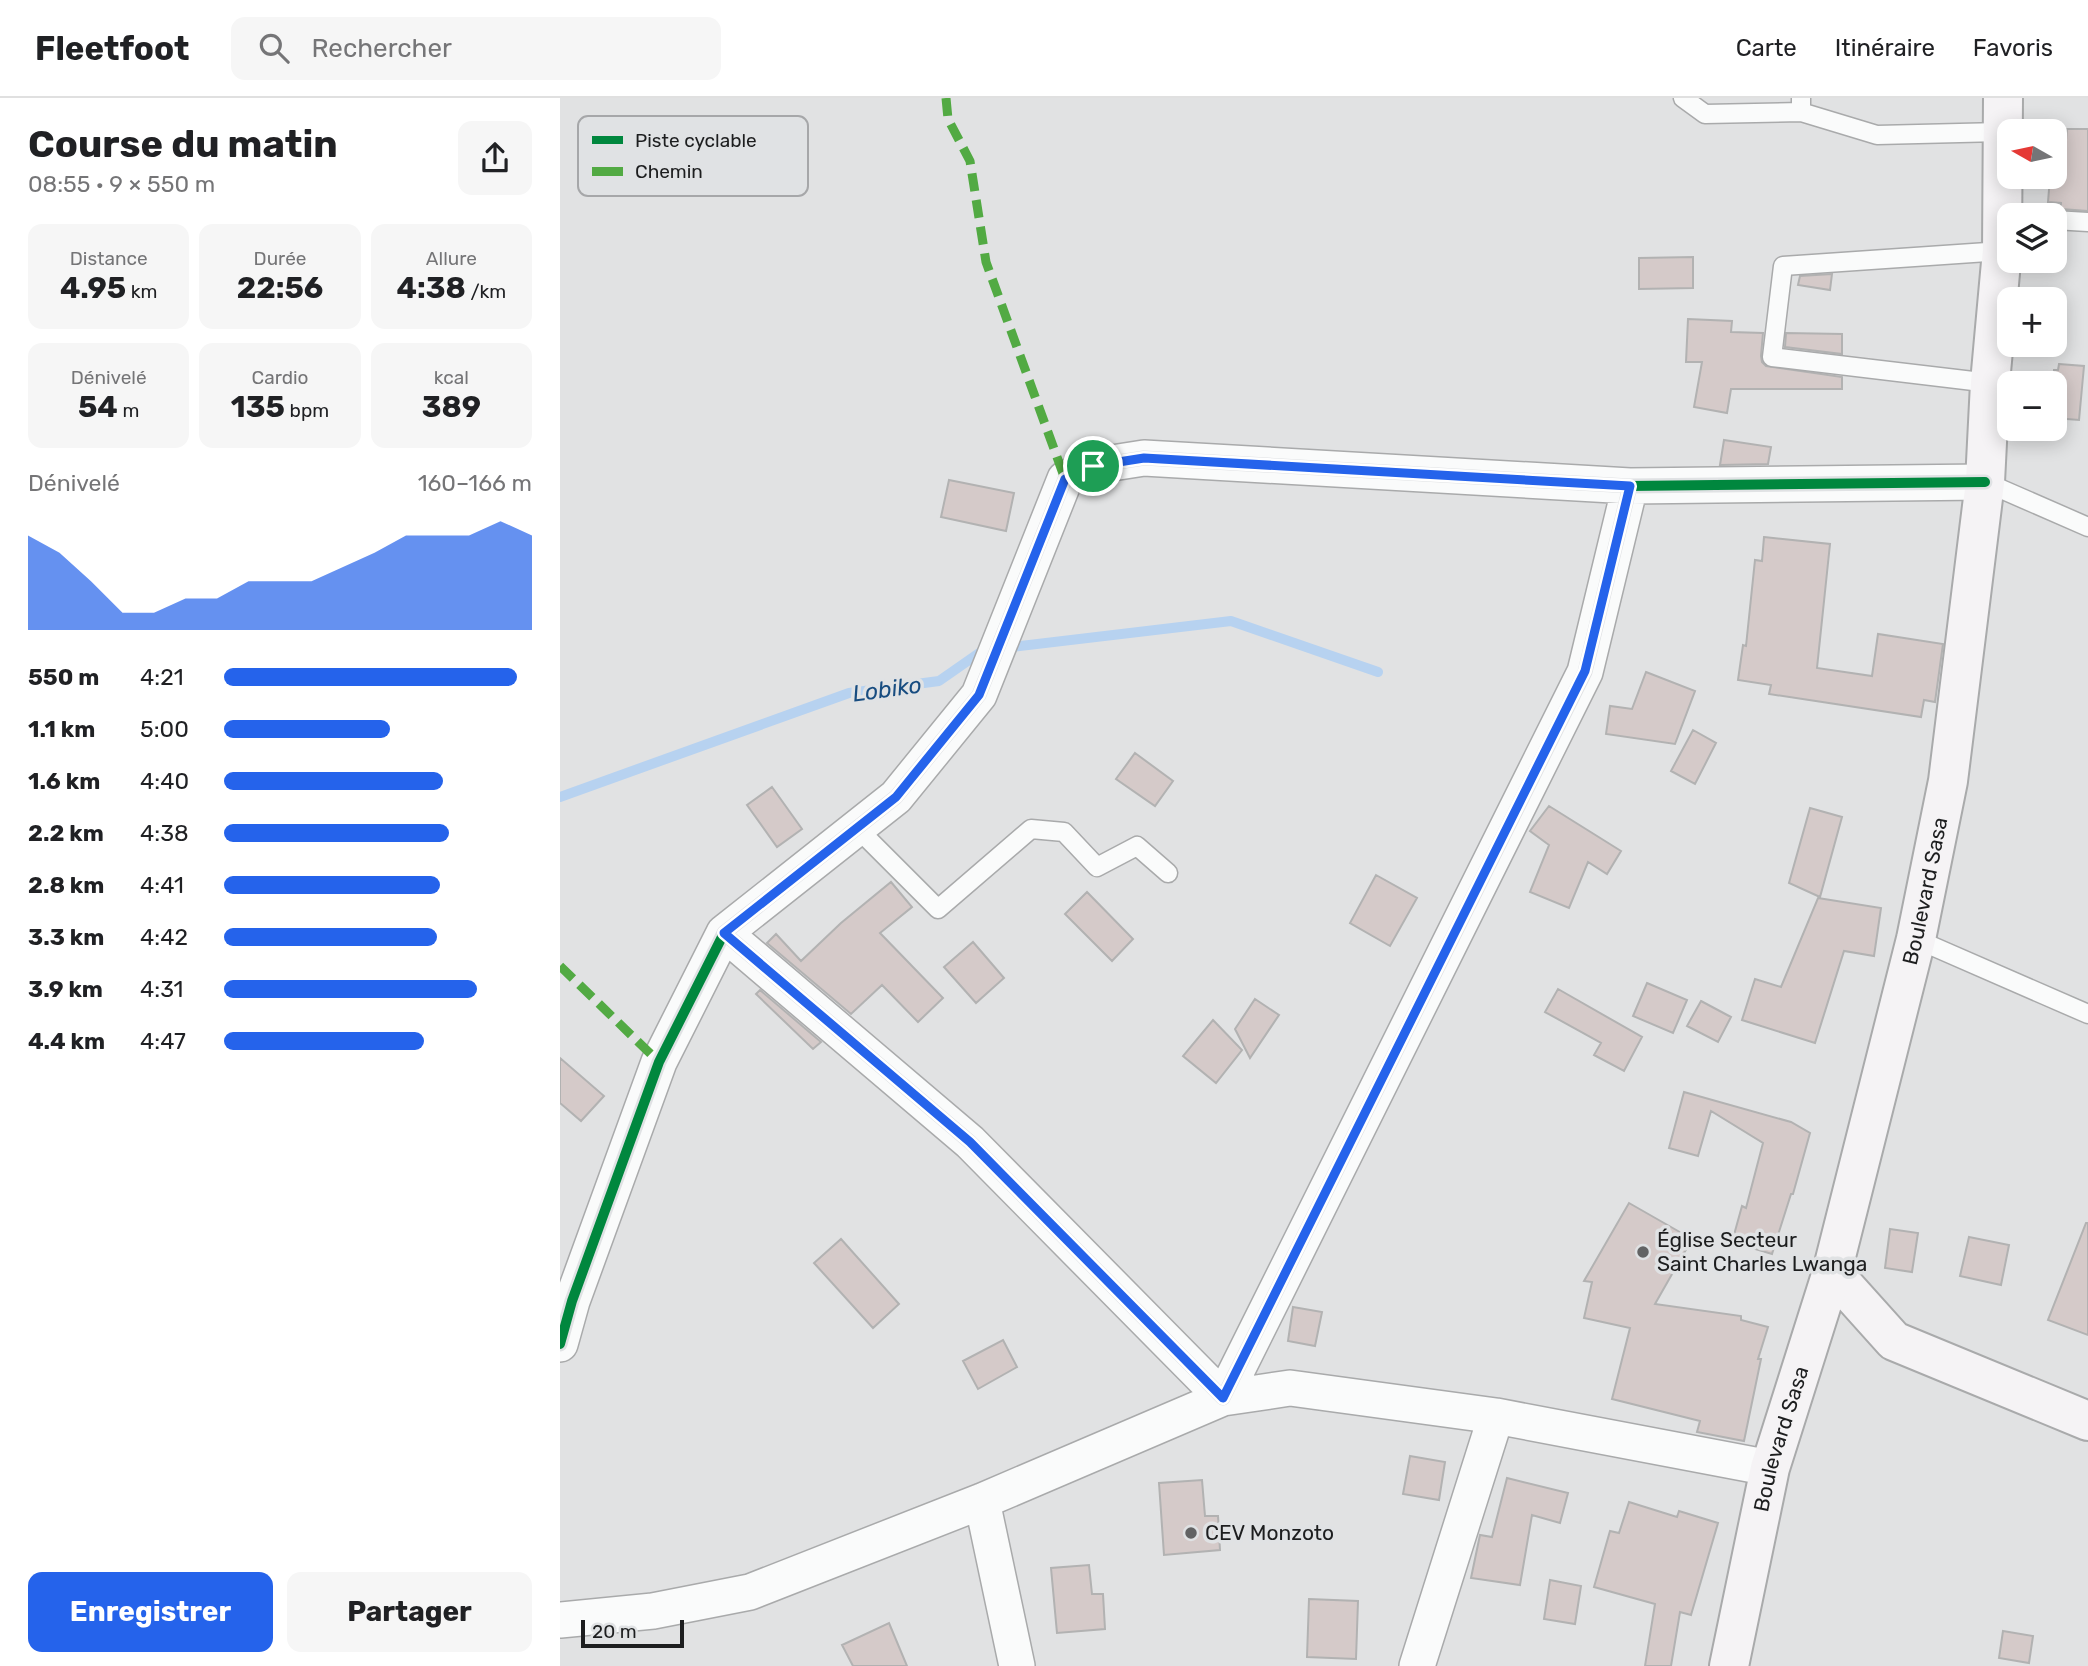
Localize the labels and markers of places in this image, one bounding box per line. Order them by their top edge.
pin [1063,436,1123,496]
place label: Église Secteur Saint Charles Lwanga [1657,1227,1867,1276]
marker: Église Secteur Saint Charles Lwanga [1635,1244,1651,1260]
place label: CEV Monzoto [1205,1520,1334,1545]
marker: CEV Monzoto [1183,1525,1199,1541]

